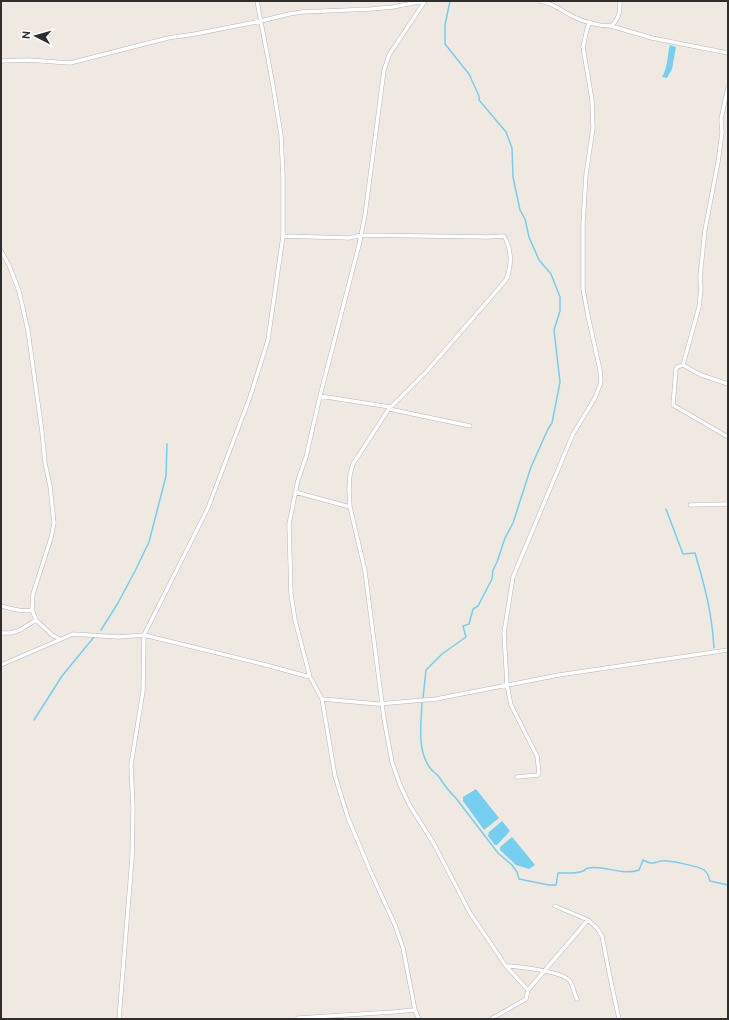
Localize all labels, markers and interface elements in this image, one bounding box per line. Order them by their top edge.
north arrow [16,16,56,56]
text: N [20,30,32,40]

